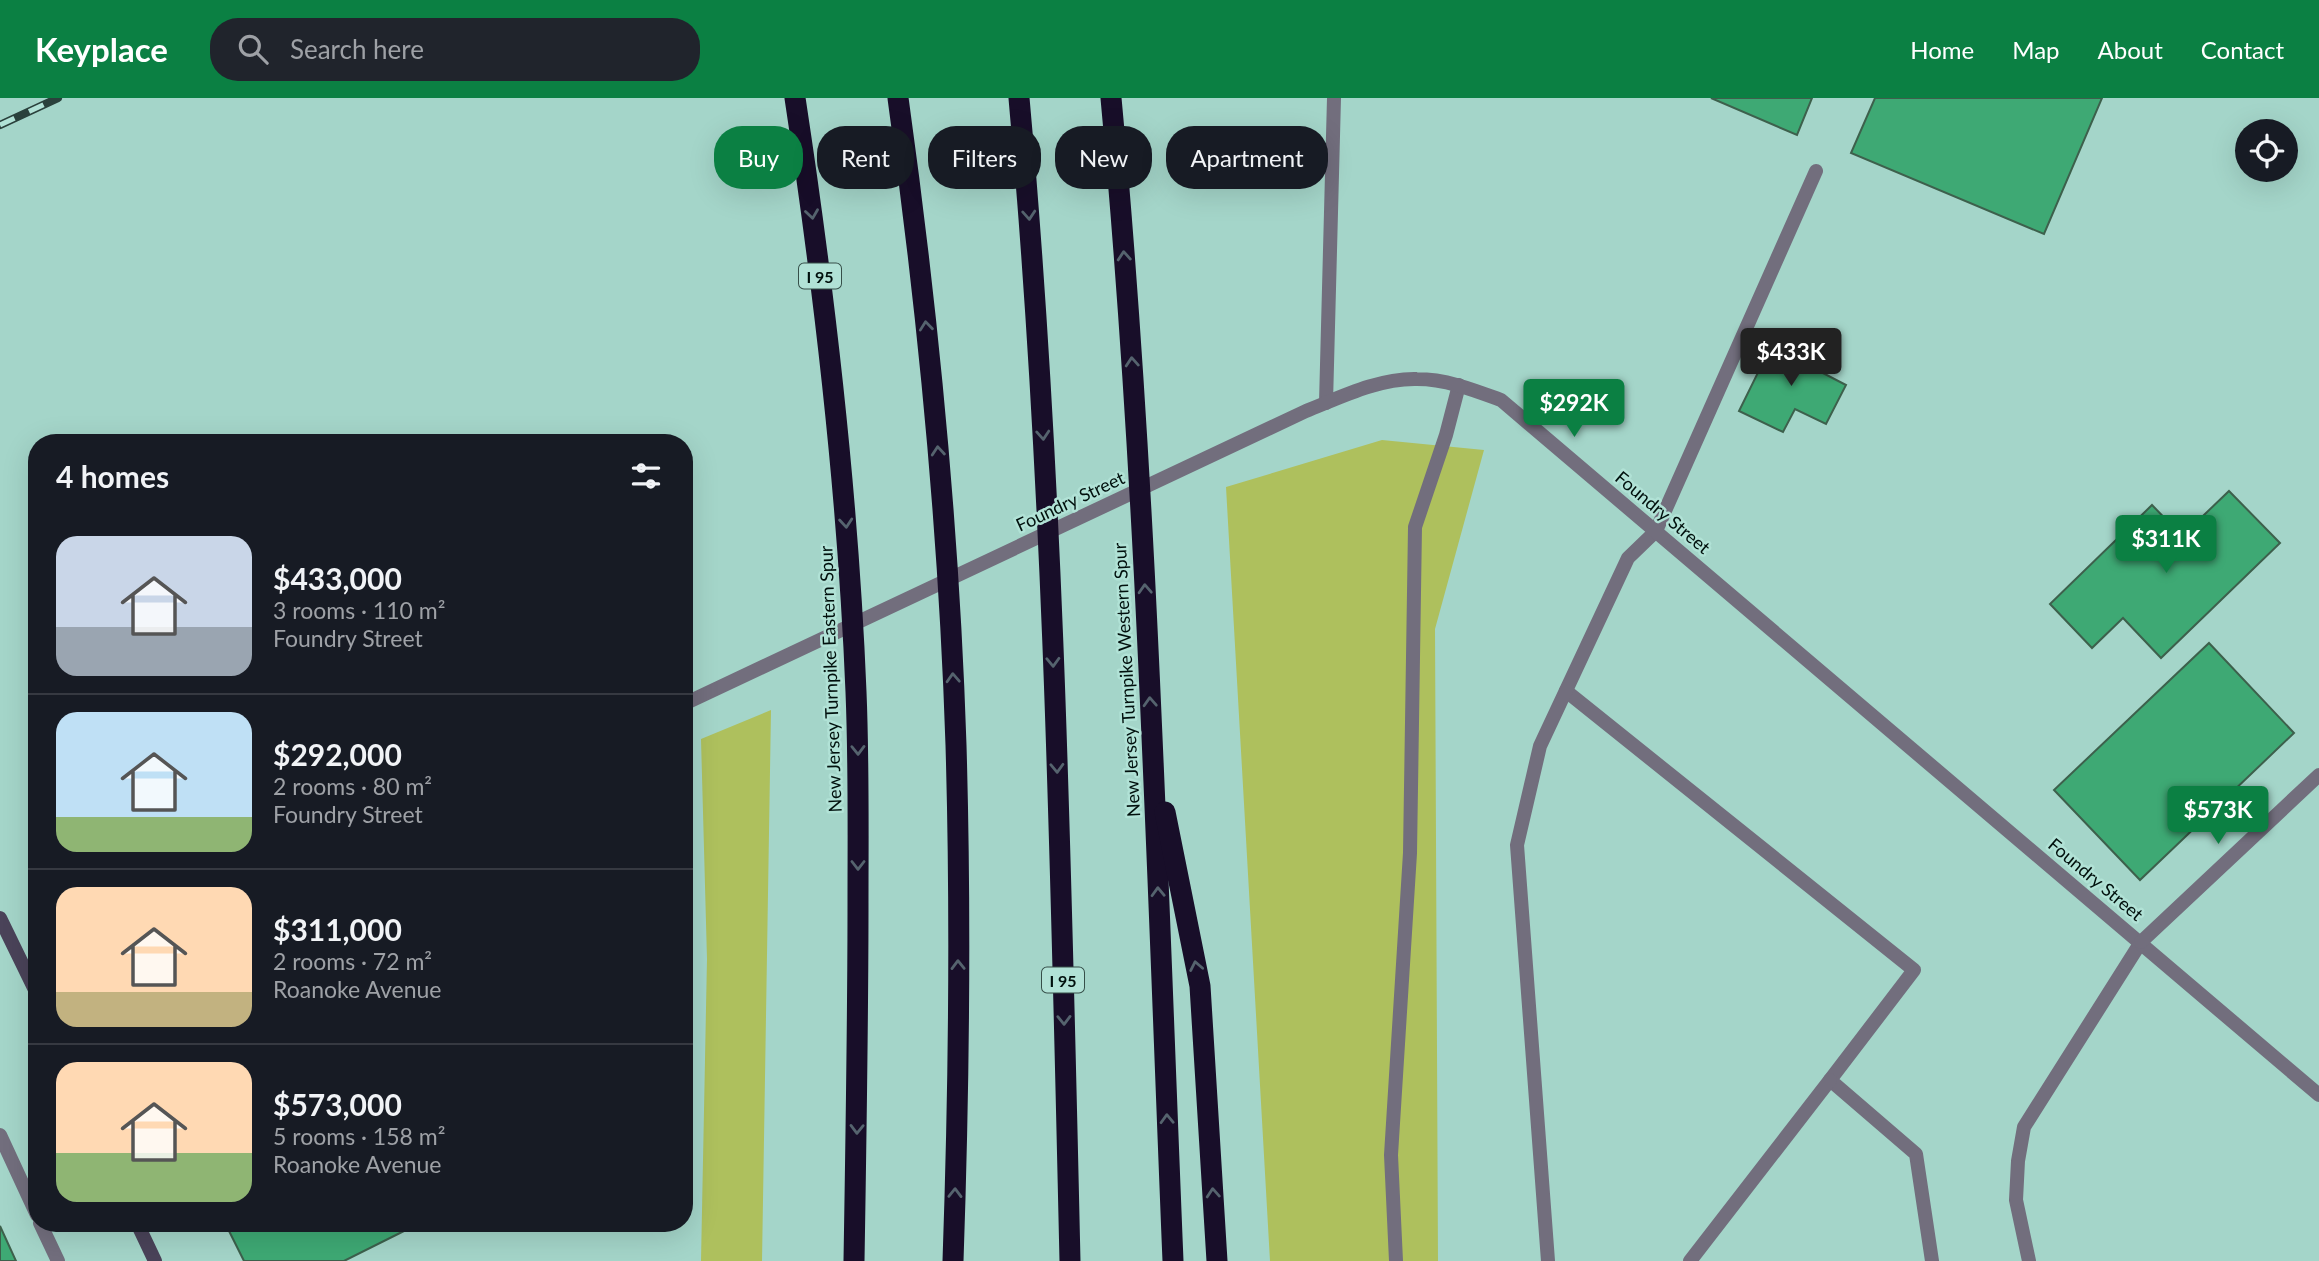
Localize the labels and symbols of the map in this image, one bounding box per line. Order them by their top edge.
one-way arrow [805,208,820,220]
one-way arrow [1021,210,1036,221]
one-way arrow [1117,250,1132,261]
road number: I 95 [799,264,841,288]
one-way arrow [919,320,934,331]
pin: $433K [1742,328,1840,388]
one-way arrow [1125,356,1140,367]
pin: $292K [1525,380,1623,439]
one-way arrow [1035,430,1050,441]
one-way arrow [931,446,946,457]
street label: Foundry Street [1012,466,1128,536]
street label: Foundry Street [1611,466,1715,558]
pin: $311K [2117,516,2215,575]
one-way arrow [838,517,853,528]
street label: New Jersey Turnpike Western Spur [1108,542,1144,818]
street label: New Jersey Turnpike Eastern Spur [814,545,846,813]
one-way arrow [1137,583,1152,594]
one-way arrow [1046,657,1061,668]
one-way arrow [945,673,960,684]
one-way arrow [1143,697,1158,708]
one-way arrow [850,745,865,756]
one-way arrow [1049,763,1065,774]
pin: $573K [2169,786,2267,846]
street label: Foundry Street [2044,833,2148,925]
one-way arrow [850,861,866,871]
one-way arrow [1151,886,1166,897]
one-way arrow [950,960,966,970]
one-way arrow [1190,960,1205,972]
road number: I 95 [1042,968,1084,992]
one-way arrow [1057,1014,1072,1025]
one-way arrow [1159,1114,1175,1124]
one-way arrow [849,1124,864,1135]
one-way arrow [947,1187,963,1198]
one-way arrow [1206,1187,1221,1198]

